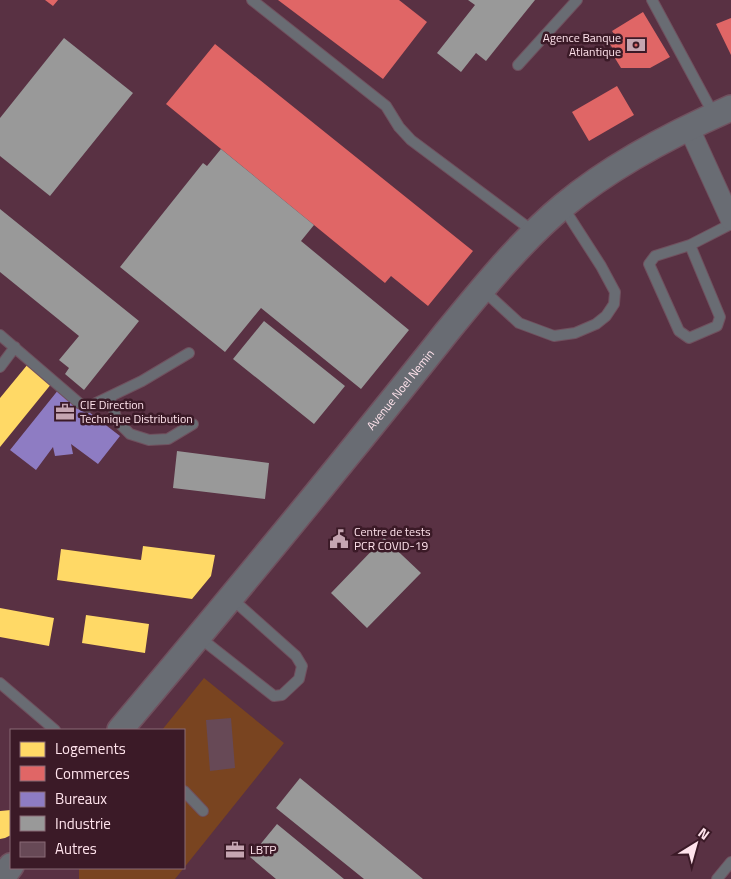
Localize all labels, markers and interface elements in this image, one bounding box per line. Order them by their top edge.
place label: Agence Banque Atlantique [543,28,621,61]
bank icon: Agence Banque Atlantique [625,34,647,56]
street label: Avenue Noel Nemin [362,345,439,434]
place label: CIE Direction Technique Distribution [80,395,193,428]
office icon: CIE Direction Technique Distribution [54,401,76,423]
place label: Centre de tests PCR COVID-19 [354,522,431,555]
public building icon: Centre de tests PCR COVID-19 [328,528,350,550]
legend [10,729,185,869]
text: Logements [55,737,126,760]
text: Commerces [55,762,130,785]
text: Bureaux [55,787,107,810]
text: Industrie [55,812,111,835]
north arrow [671,819,721,869]
text: N [694,822,714,845]
text: Autres [55,837,97,860]
office icon: LBTP [224,839,246,861]
place label: LBTP [250,840,276,859]

